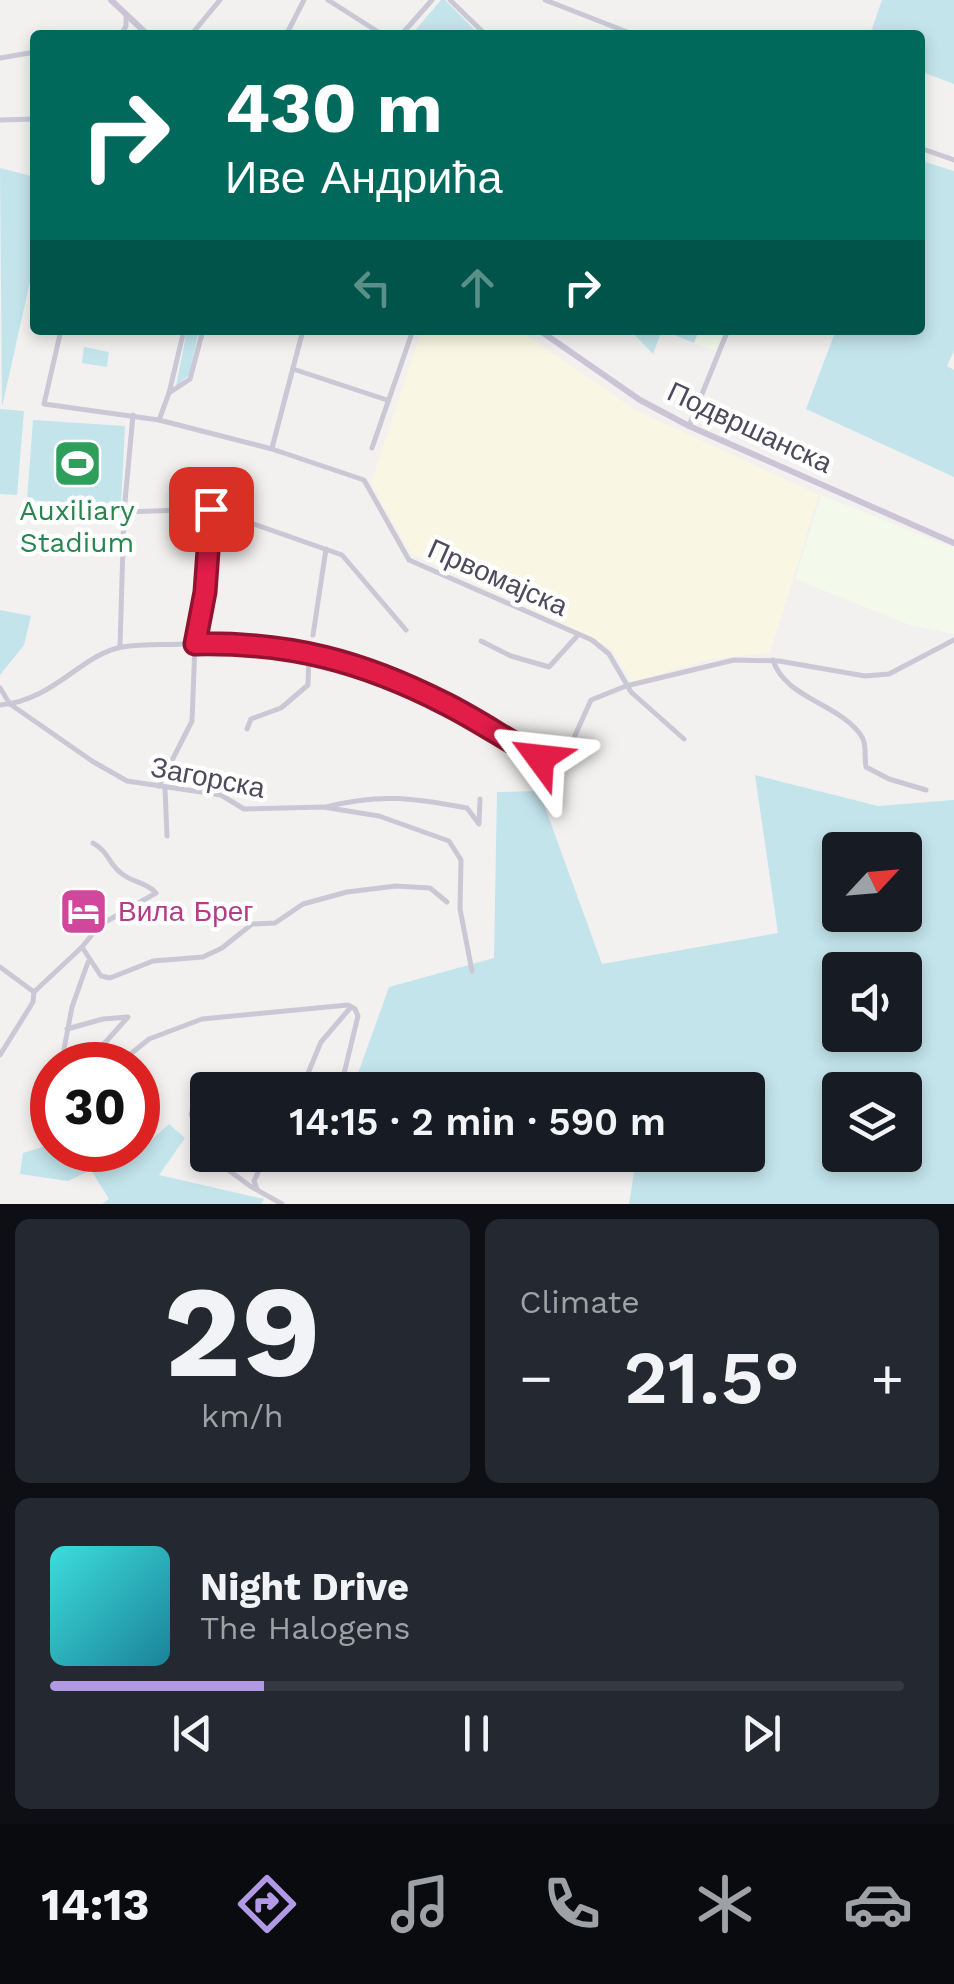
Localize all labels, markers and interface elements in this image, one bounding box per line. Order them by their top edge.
text: 430 m [225,67,443,149]
icon: right [60,70,190,200]
text: Иве Андрића [225,151,502,204]
icon: left [345,260,400,315]
icon: ahead [450,260,505,315]
icon: right [555,260,610,315]
street label: Подвршанска [662,375,838,480]
sports icon: Auxiliary Stadium [51,437,103,489]
pin [169,467,254,552]
icon: arrive [184,482,239,537]
place label: Auxiliary Stadium [19,494,135,559]
street label: Првомајска [423,532,573,623]
position arrow [488,706,592,810]
street label: Загорска [148,750,268,805]
north arrow [822,832,922,932]
map controls [822,832,922,1172]
hotel icon: Вила Брег [57,885,109,937]
place label: Вила Брег [118,895,254,928]
button: sound [822,952,922,1052]
speed limit sign: 30 [30,1042,160,1172]
button: layers [822,1072,922,1172]
text: 14:15 · 2 min · 590 m [289,1100,666,1144]
text: 29 [163,1255,321,1408]
text: Climate [520,1283,640,1321]
text: 21.5° [624,1333,800,1421]
text: − [520,1346,553,1410]
text: + [871,1346,904,1410]
text: km/h [201,1397,283,1435]
text: Night Drive [200,1565,409,1609]
text: The Halogens [200,1609,410,1647]
icon: previous [165,1706,220,1761]
icon: pause [449,1706,504,1761]
icon: next [734,1706,789,1761]
icon: directions [232,1869,302,1939]
icon: music [385,1869,455,1939]
icon: phone [537,1869,607,1939]
icon: climate [690,1869,760,1939]
icon: car [843,1869,913,1939]
text: 14:13 [41,1878,149,1931]

